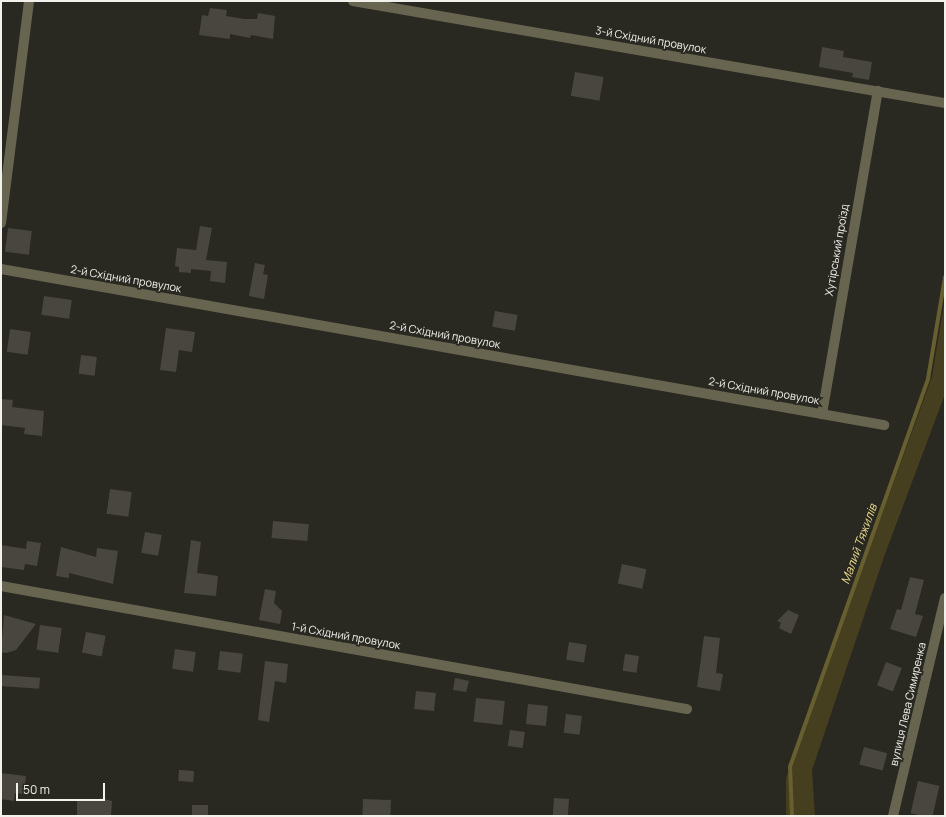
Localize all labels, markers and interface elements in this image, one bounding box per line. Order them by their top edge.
street label: 3-й Східний провулок [595,24,707,56]
street label: Хутірський проїзд [822,203,852,297]
street label: 2-й Східний провулок [69,263,183,295]
street label: 2-й Східний провулок [388,319,502,351]
street label: 2-й Східний провулок [707,375,821,407]
water label: Малий Тяжилів [838,502,880,586]
street label: 1-й Східний провулок [290,620,402,652]
street label: вулиця Лева Симиренка [887,641,929,767]
scale bar [18,775,107,801]
text: 50 m [23,781,50,798]

